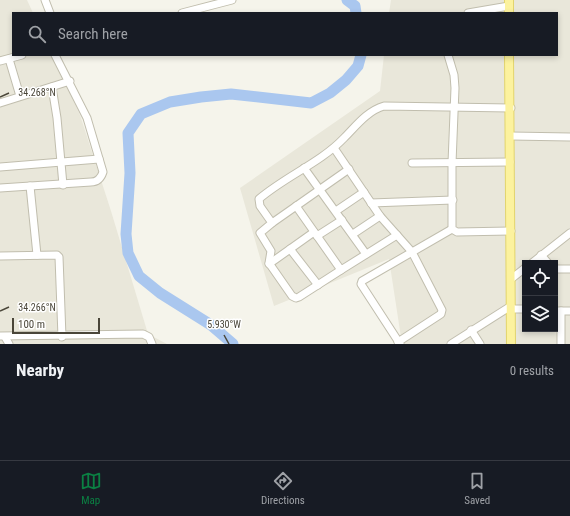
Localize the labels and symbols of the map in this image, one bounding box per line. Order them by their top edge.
text: 34.268°N [18,87,56,98]
text: 34.266°N [18,302,56,313]
scale bar [12,316,100,335]
text: 5.930°W [207,319,241,330]

